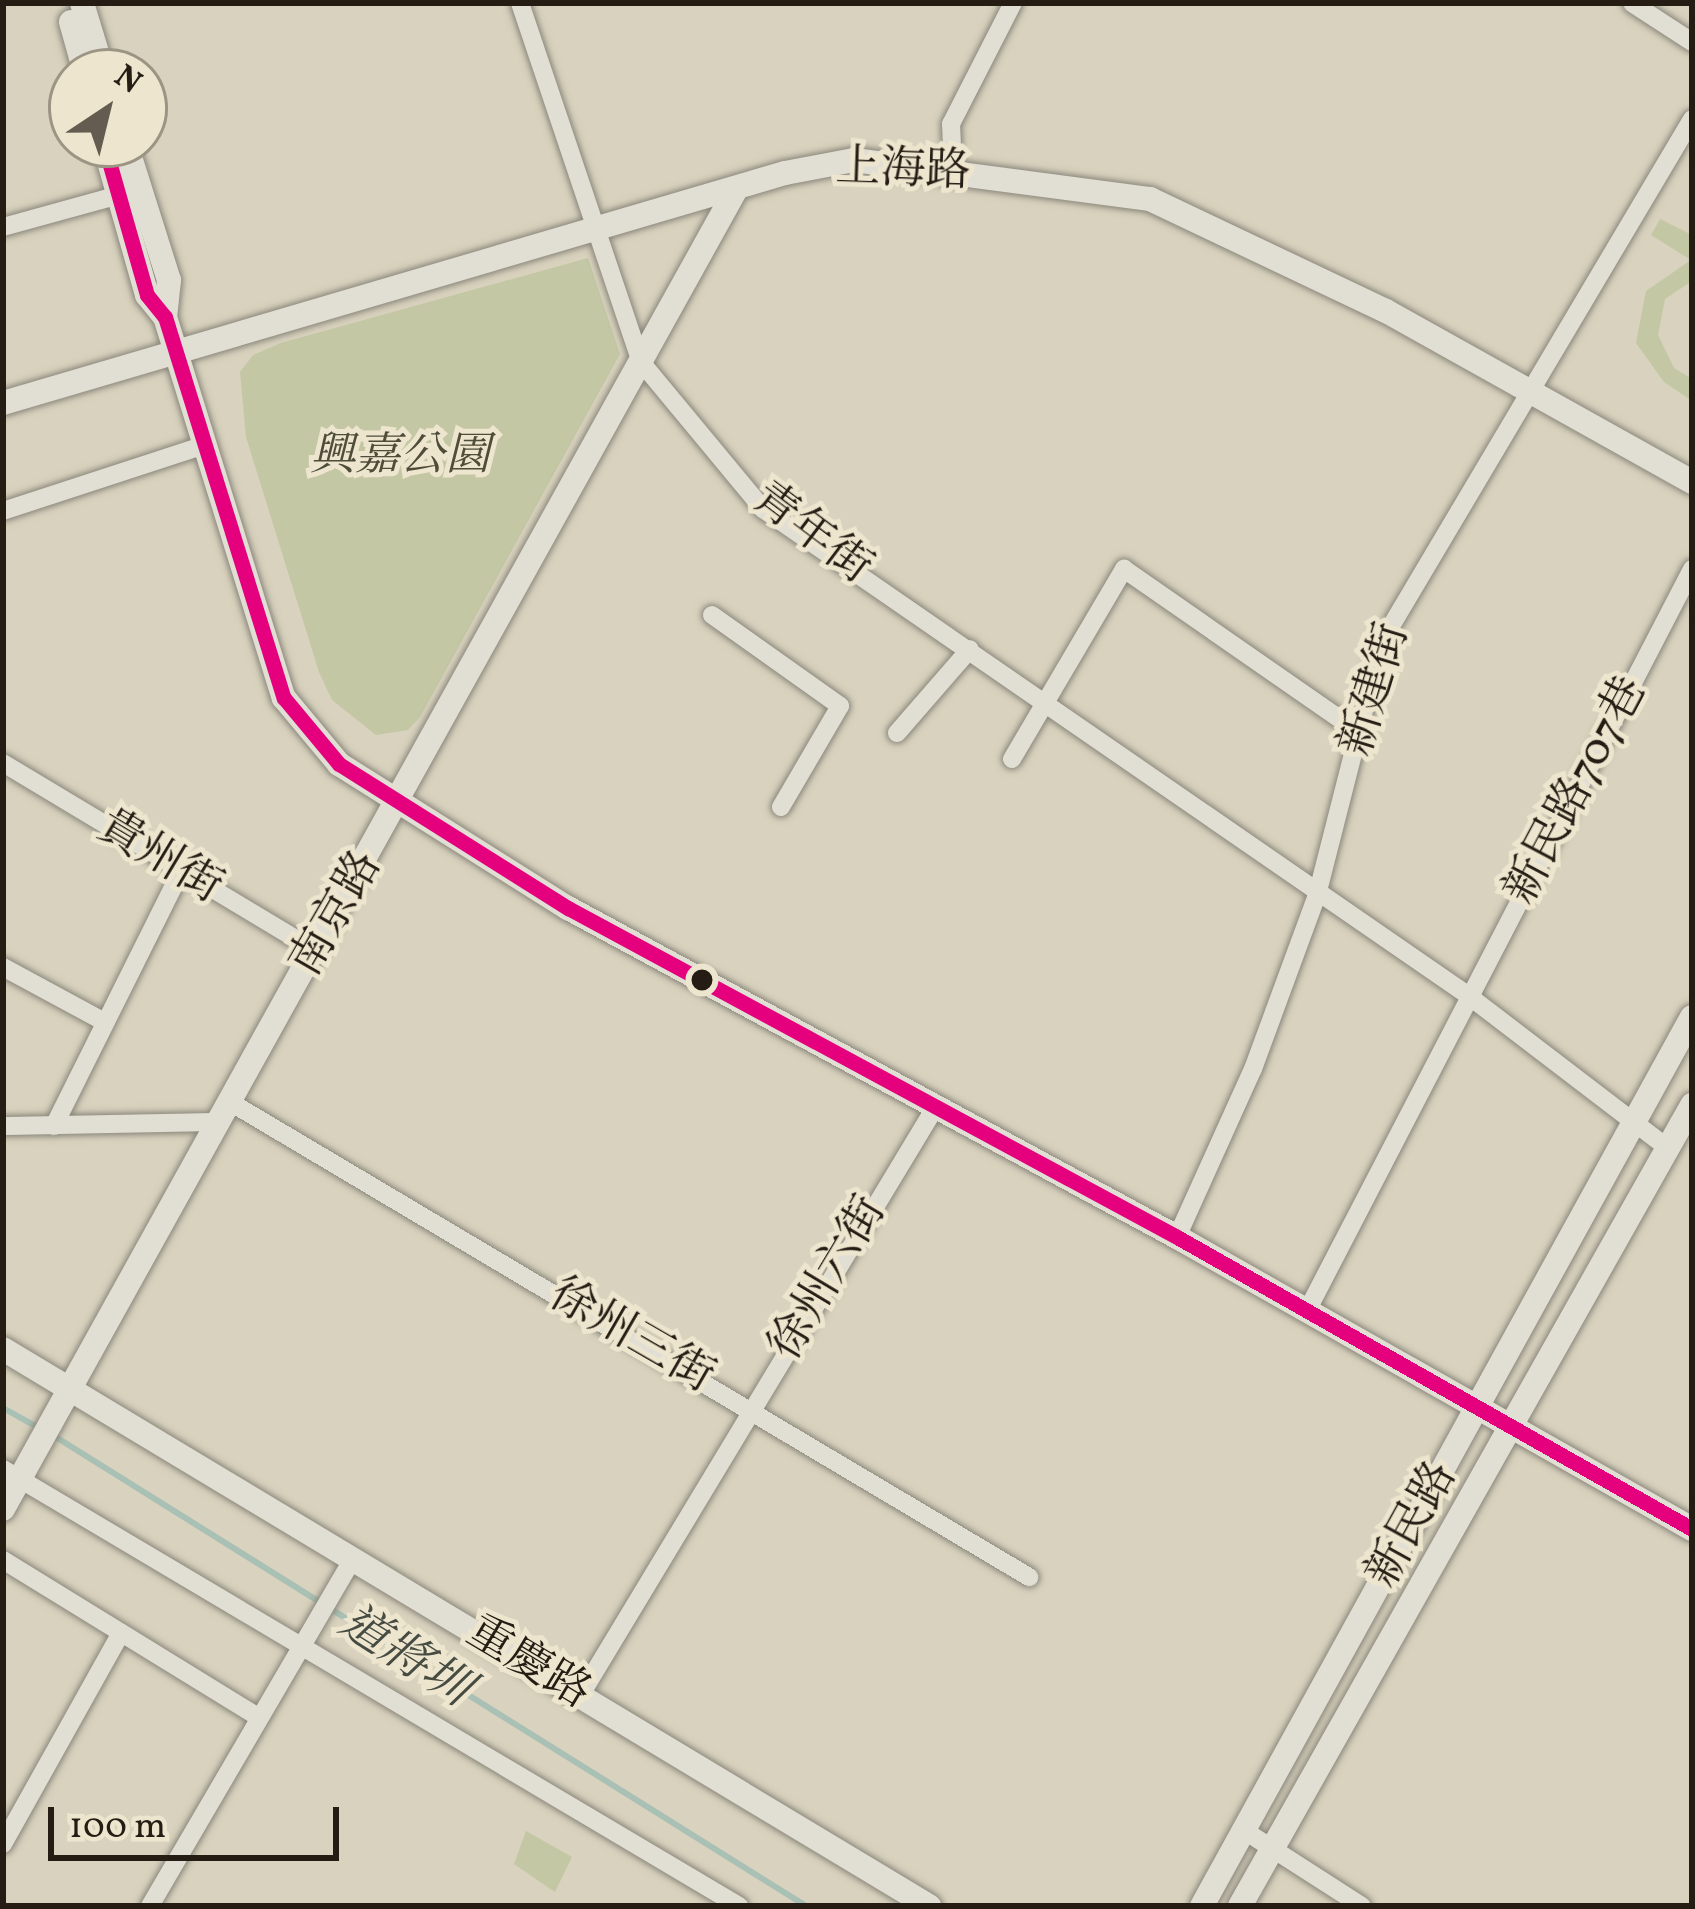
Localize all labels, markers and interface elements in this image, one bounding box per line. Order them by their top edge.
north arrow [48,48,168,168]
text: N [104,55,150,107]
street label: 上海路 [835,142,971,200]
park label: 興嘉公園 [310,431,490,485]
street label: 青年街 [741,472,881,596]
street label: 新建街 [1330,618,1422,762]
street label: 新民路707巷 [1495,668,1659,914]
street label: 貴州街 [87,800,231,916]
street label: 南京路 [280,842,394,986]
unlabelled marker [691,969,713,991]
street label: 徐州六街 [760,1188,898,1370]
street label: 徐州三街 [540,1269,722,1405]
street label: 新民路 [1357,1453,1469,1597]
water label: 道將圳 [328,1594,480,1720]
street label: 重慶路 [456,1606,600,1722]
scale bar [54,1783,345,1857]
text: 100 m [69,1803,166,1853]

